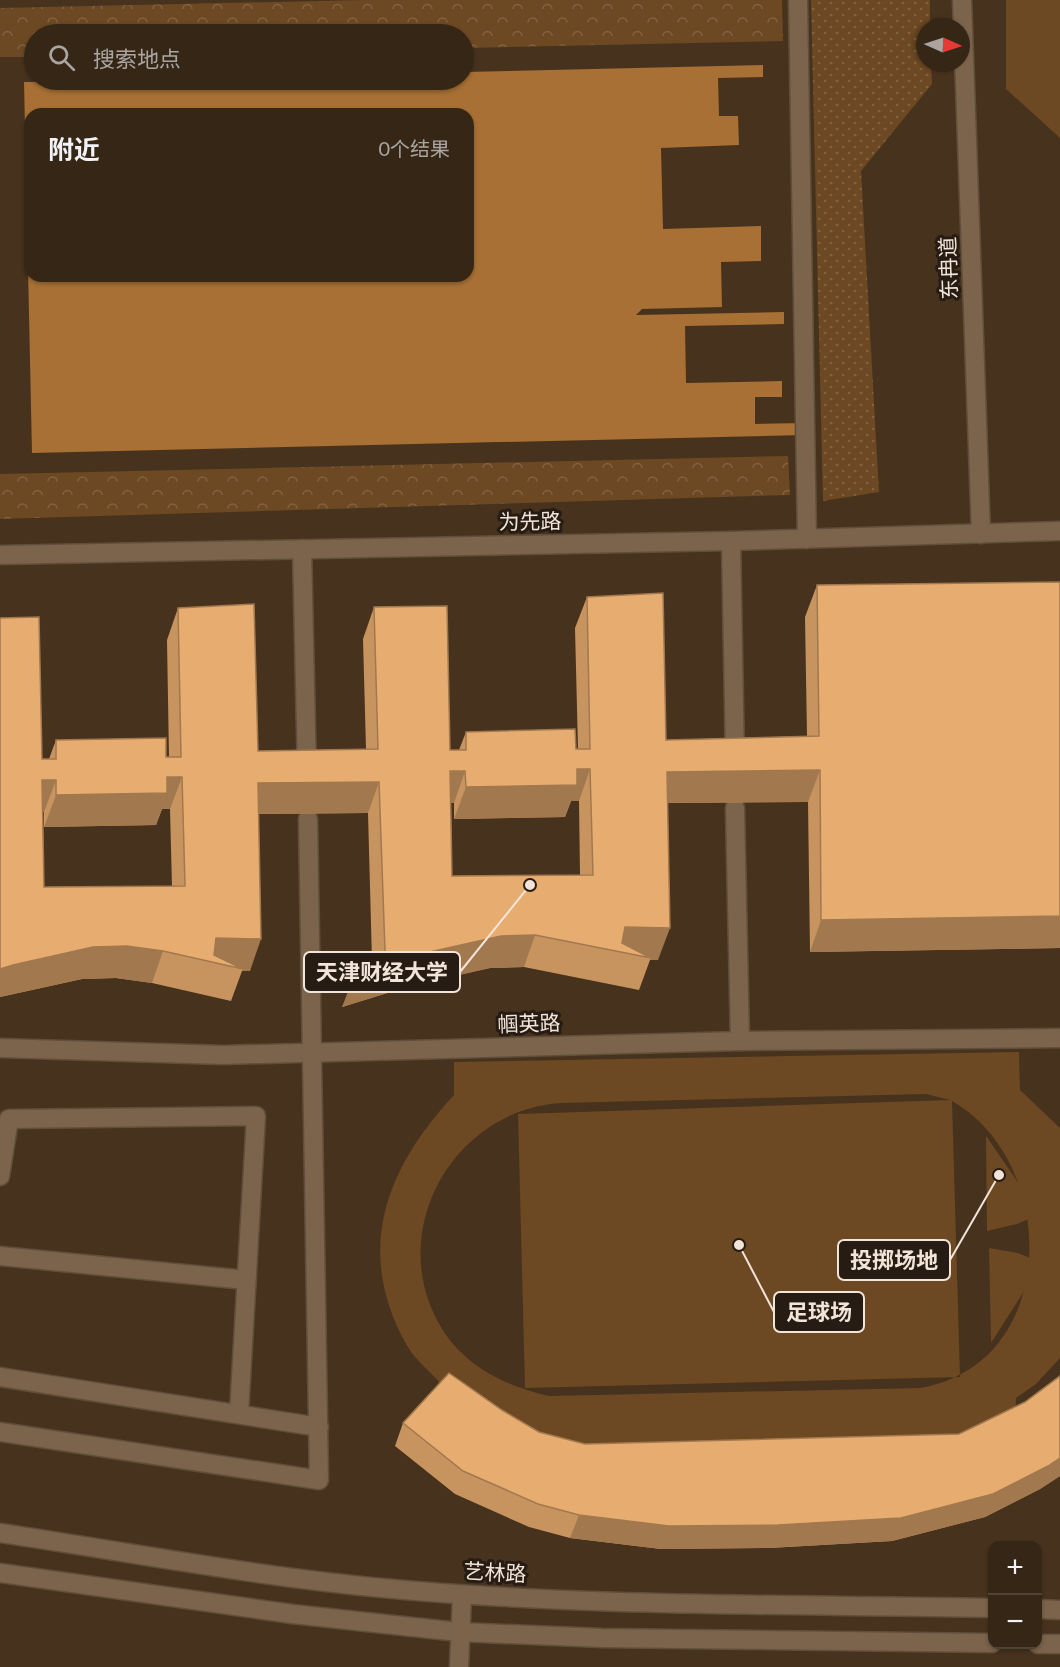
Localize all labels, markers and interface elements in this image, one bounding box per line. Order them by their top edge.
north arrow [916,18,970,72]
search box [24,24,474,90]
icon: search [45,41,78,74]
text: 搜索地点 [93,45,181,72]
text: 附近 [48,133,100,165]
text: 0个结果 [378,136,450,160]
street label: 东冉道 [934,236,961,300]
street label: 为先路 [498,507,562,534]
callout: 天津财经大学 [304,952,460,992]
text: 天津财经大学 [316,958,448,985]
street label: 帼英路 [497,1009,561,1036]
callout: 投掷场地 [838,1240,950,1280]
text: 投掷场地 [850,1246,938,1273]
callout: 足球场 [774,1292,864,1332]
text: 足球场 [786,1298,852,1325]
map controls [988,1541,1042,1649]
button: + [988,1541,1042,1595]
street label: 艺林路 [463,1557,527,1586]
button: − [988,1595,1042,1649]

